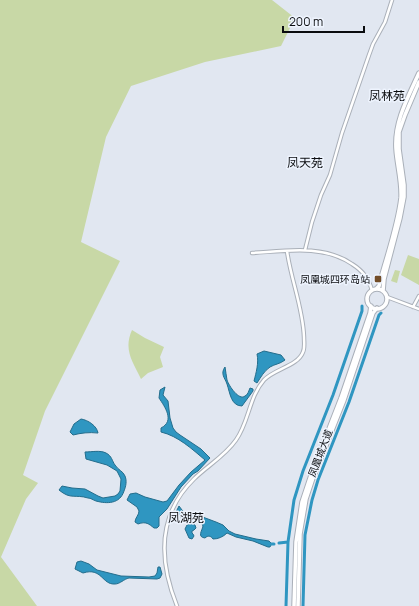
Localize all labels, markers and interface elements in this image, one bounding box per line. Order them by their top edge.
scale bar [283,8,364,34]
text: 200 m [289,13,323,30]
district label: 凤林苑 [369,87,405,104]
district label: 凤天苑 [287,154,323,171]
place label: 凤凰城四环岛站 [300,272,370,286]
marker: 凤凰城四环岛站 [373,274,383,284]
street label: 凤凰城大道 [305,427,335,479]
district label: 凤湖苑 [168,509,204,526]

